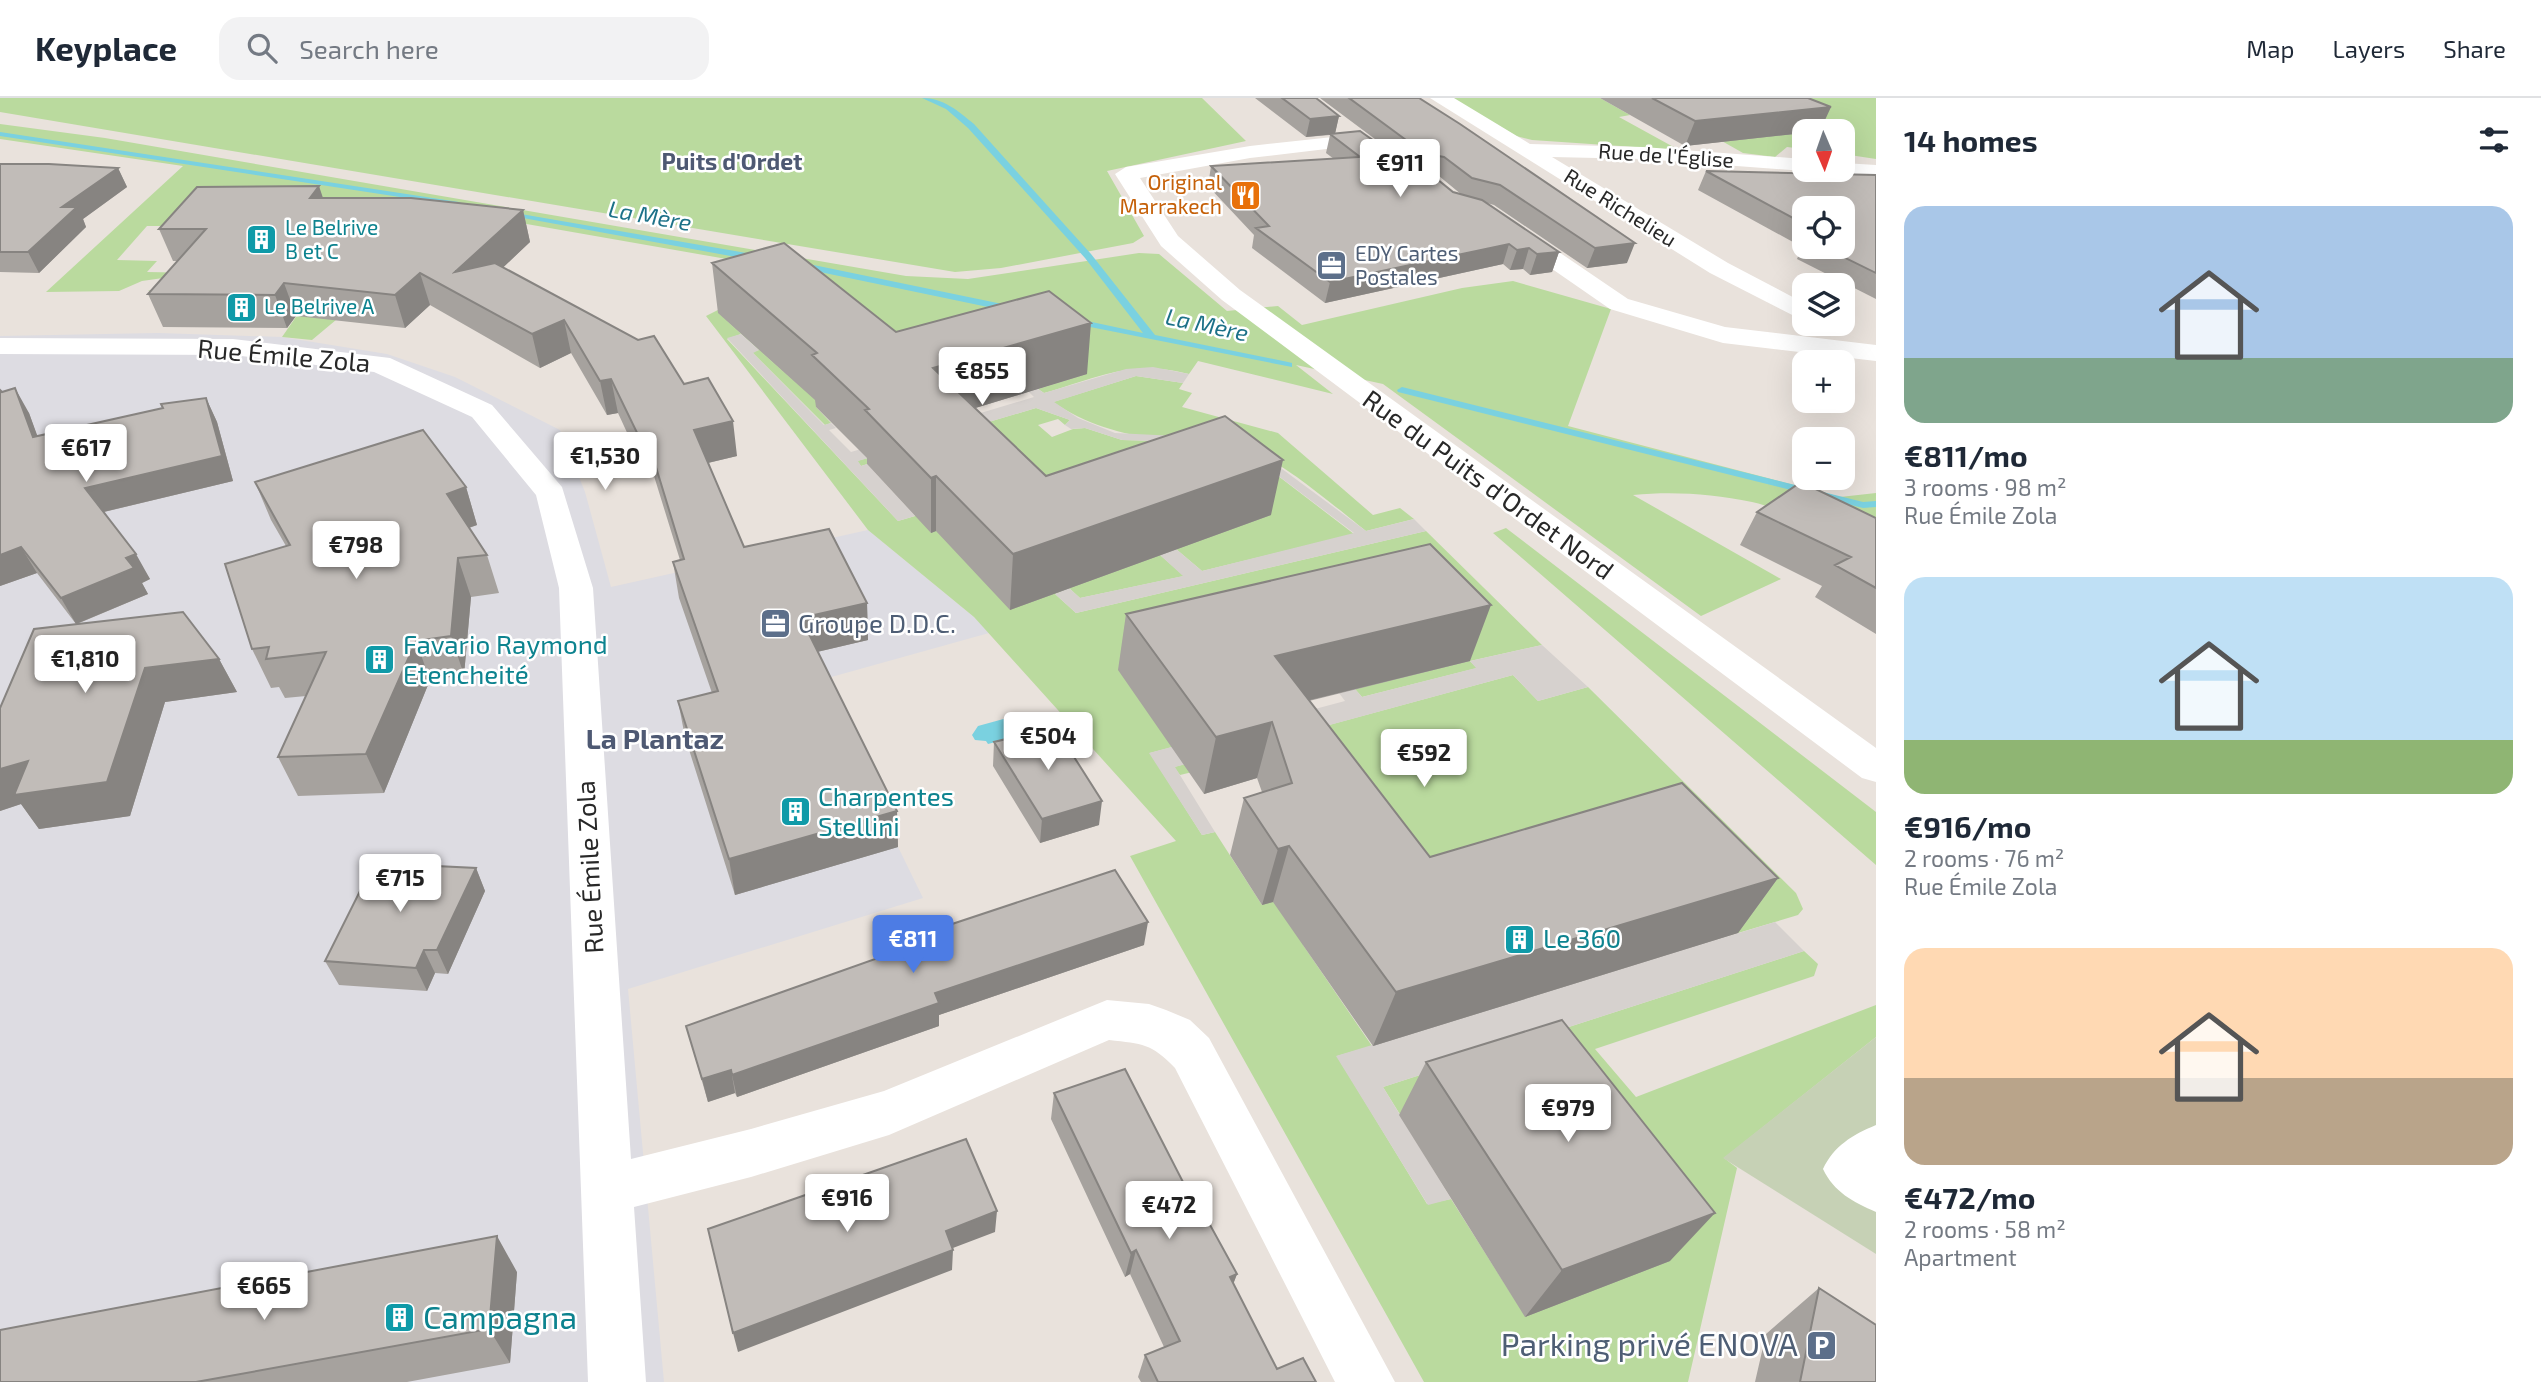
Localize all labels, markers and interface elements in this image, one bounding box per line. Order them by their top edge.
search box [219,17,709,80]
text: Keyplace [35,28,177,68]
icon: search [243,29,281,67]
text: Search here [299,33,439,64]
text: Map [2246,34,2294,63]
text: Layers [2332,34,2405,63]
text: Share [2443,34,2506,63]
north arrow [1792,119,1855,182]
map controls [1792,119,1855,490]
icon: filters [2475,121,2513,159]
text: 14 homes [1904,122,2038,158]
street label: Rue de l'Église [1597,137,1735,172]
pin: €911 [1359,140,1441,199]
district label: Puits d'Ordet [661,147,803,175]
text: €911 [1376,148,1424,176]
street label: Rue Richelieu [1560,162,1682,251]
place label: Original Marrakech [1120,169,1223,218]
restaurant icon: Original Marrakech [1228,178,1262,212]
water label: La Mère [606,194,694,236]
button: locate [1792,196,1855,259]
place label: Le Belrive B et C [285,214,378,263]
building icon: Le Belrive B et C [245,223,279,257]
place label: EDY Cartes Postales [1355,240,1458,289]
office icon: EDY Cartes Postales [1315,249,1349,283]
icon: home [2146,252,2272,378]
button: layers [1792,273,1855,336]
building icon: Le Belrive A [224,290,258,324]
place label: Le Belrive A [264,293,374,318]
water label: La Mère [1163,302,1251,346]
street label: Rue Émile Zola [196,332,372,378]
pin: €855 [941,348,1023,407]
button: + [1792,350,1855,413]
text: €855 [955,356,1009,384]
street label: Rue du Puits d'Ordet Nord [1357,382,1620,585]
pin: €617 [45,424,127,484]
button: − [1792,427,1855,490]
pin: €1,530 [548,432,662,492]
text: €617 [61,433,111,461]
text: €811/mo [1904,437,2028,473]
text: €1,530 [570,441,640,469]
text: 3 rooms · 98 m² [1904,473,2066,501]
text: Rue Émile Zola [1904,501,2057,529]
pin: €798 [315,522,397,581]
text: €798 [329,530,383,558]
office icon: Groupe D.D.C. [758,607,792,641]
place label: Groupe D.D.C. [798,607,956,638]
icon: home [2146,623,2272,749]
place label: Favario Raymond Etencheité [403,628,608,689]
pin: €1,810 [28,636,142,695]
building icon: Favario Raymond Etencheité [363,643,397,677]
text: €1,810 [50,644,120,672]
pin: €504 [1007,712,1089,772]
district label: La Plantaz [586,721,724,755]
text: €504 [1020,721,1076,749]
pin: €592 [1383,730,1465,789]
text: €592 [1397,738,1451,766]
street label: Rue Émile Zola [568,780,609,954]
place label: Charpentes Stellini [818,780,954,841]
building icon: Charpentes Stellini [778,795,812,829]
text: €916/mo [1904,808,2031,844]
text: 2 rooms · 76 m² [1904,844,2064,872]
pin: €715 [359,854,441,914]
text: €715 [375,863,425,891]
text: Rue Émile Zola [1904,872,2057,900]
pin: €811 [872,916,954,975]
building icon: Le 360 [1503,922,1537,956]
place label: Le 360 [1543,922,1621,953]
text: €811 [889,924,937,952]
icon: home [2146,994,2272,1120]
pin: €979 [1527,1084,1609,1144]
text: €979 [1541,1093,1595,1121]
pin: €916 [806,1174,888,1234]
text: €472/mo [1904,1179,2035,1215]
pin: €472 [1128,1182,1210,1241]
text: €916 [821,1183,873,1211]
text: €472 [1142,1190,1196,1218]
text: 2 rooms · 58 m² [1904,1215,2066,1243]
text: Apartment [1904,1243,2017,1271]
pin: €665 [223,1262,305,1322]
text: €665 [237,1271,291,1299]
place label: Campagna [423,1297,577,1335]
building icon: Campagna [383,1301,417,1335]
place label: Parking privé ENOVA [1501,1324,1798,1362]
parking icon: Parking privé ENOVA [1804,1328,1838,1362]

